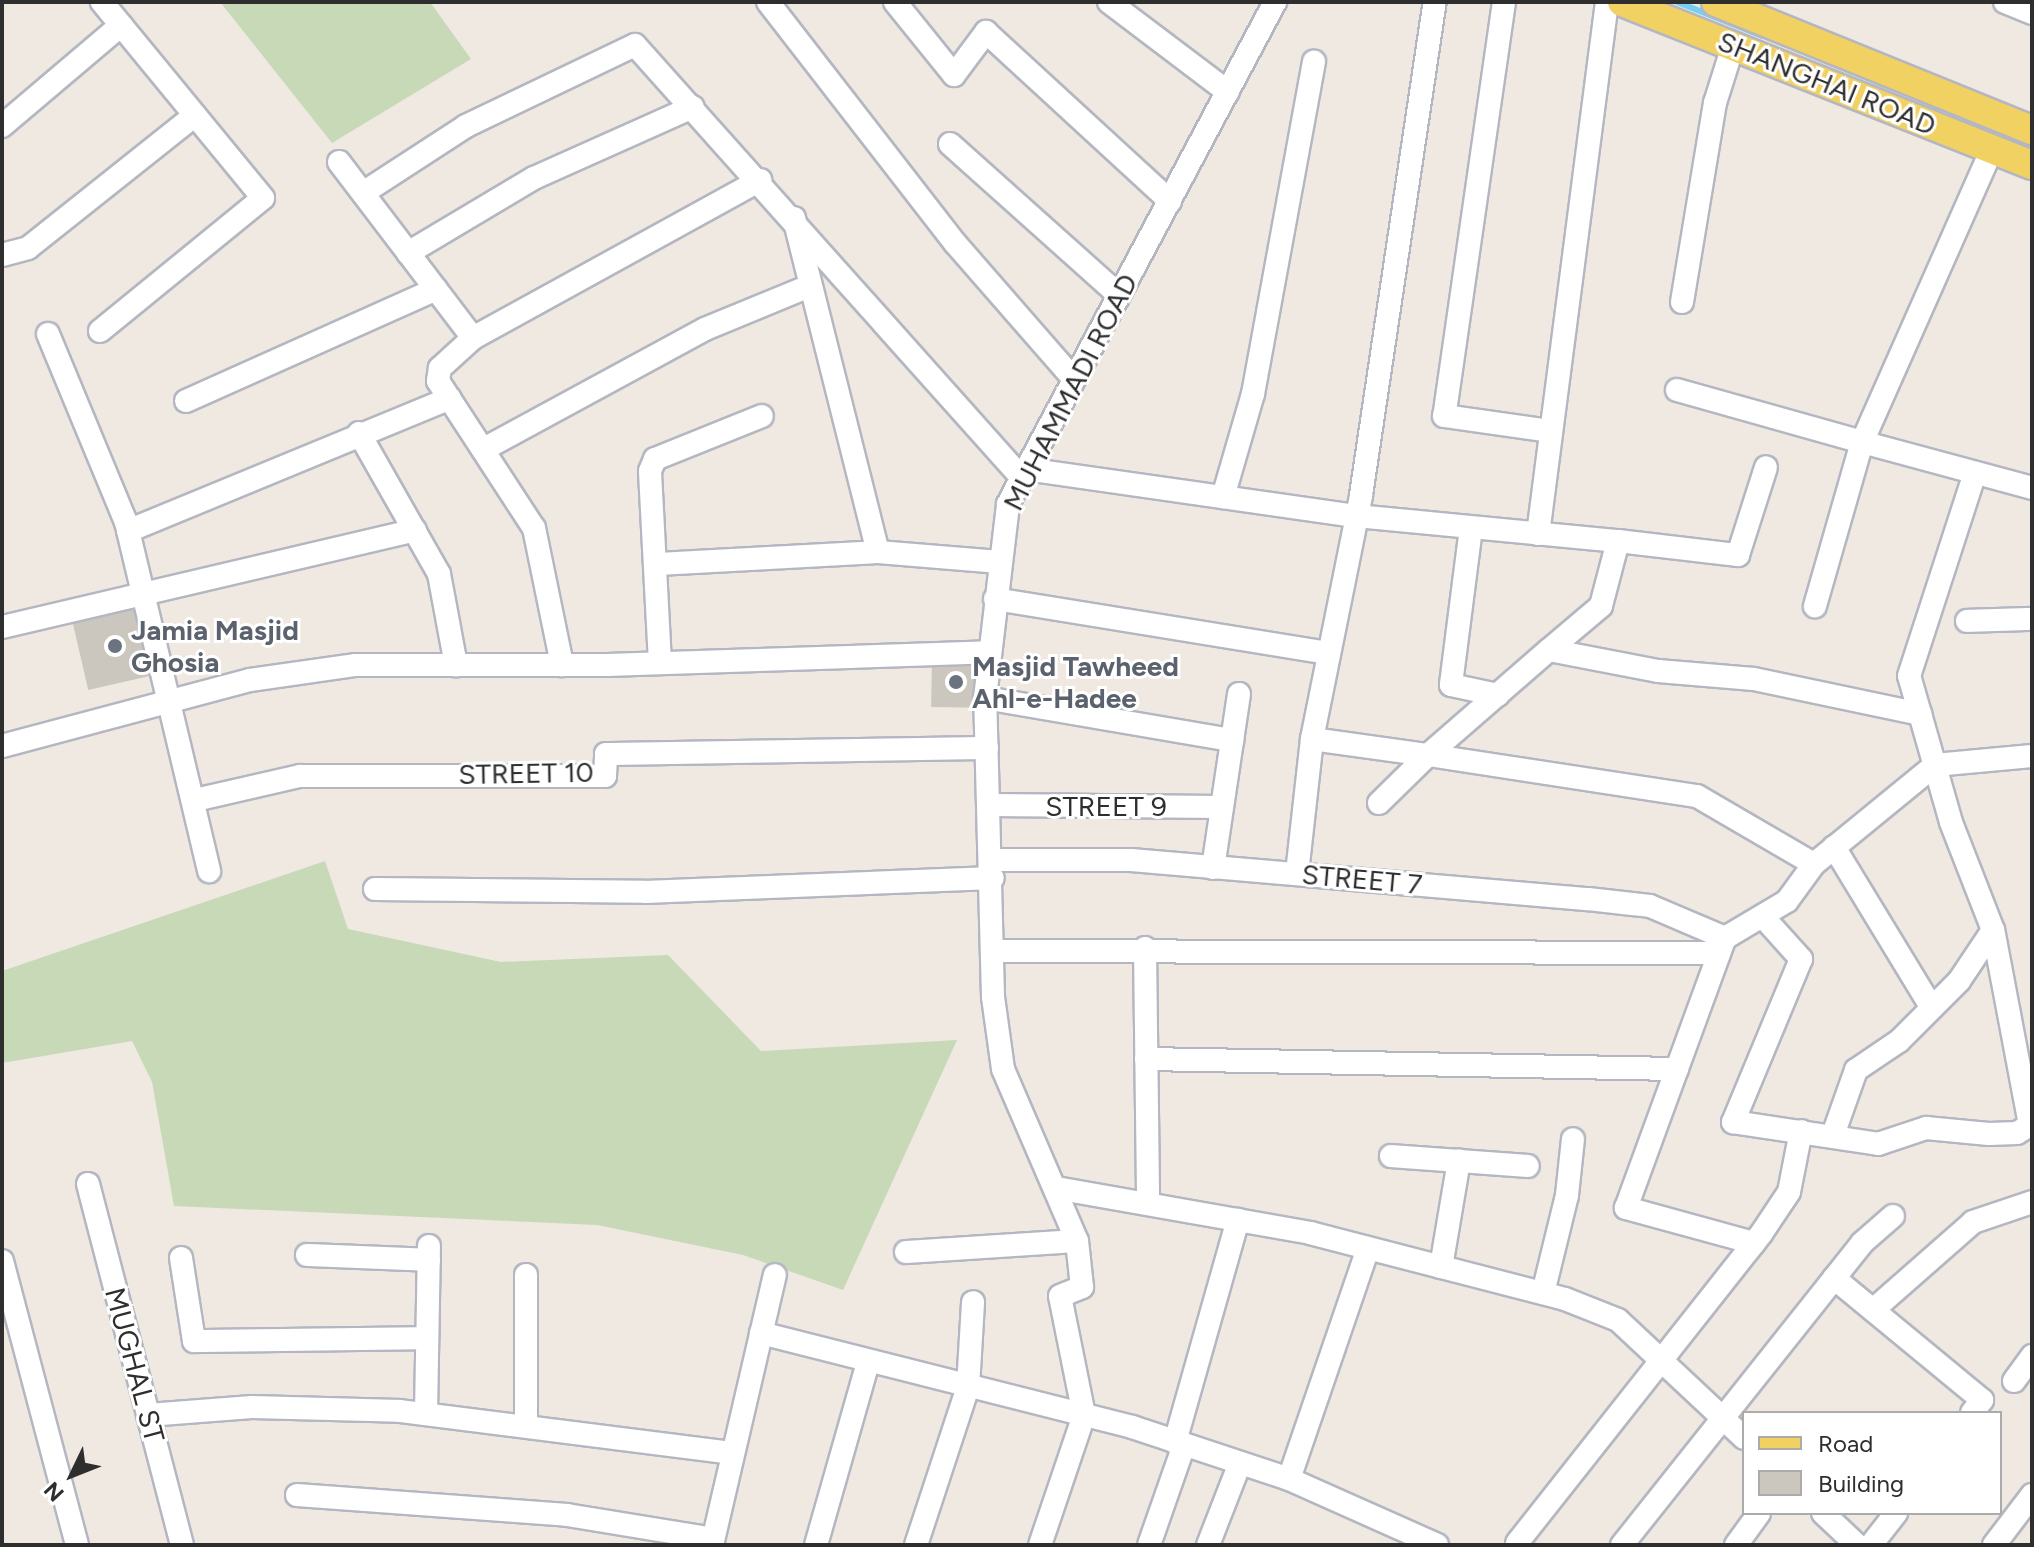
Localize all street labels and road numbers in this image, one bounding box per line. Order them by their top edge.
street label: SHANGHAI ROAD [1713,24,1941,142]
street label: MUHAMMADI ROAD [996,268,1144,516]
street label: STREET 10 [458,755,594,791]
street label: STREET 9 [1045,789,1167,823]
street label: STREET 7 [1300,857,1424,901]
street label: MUGHAL ST [98,1284,172,1446]

